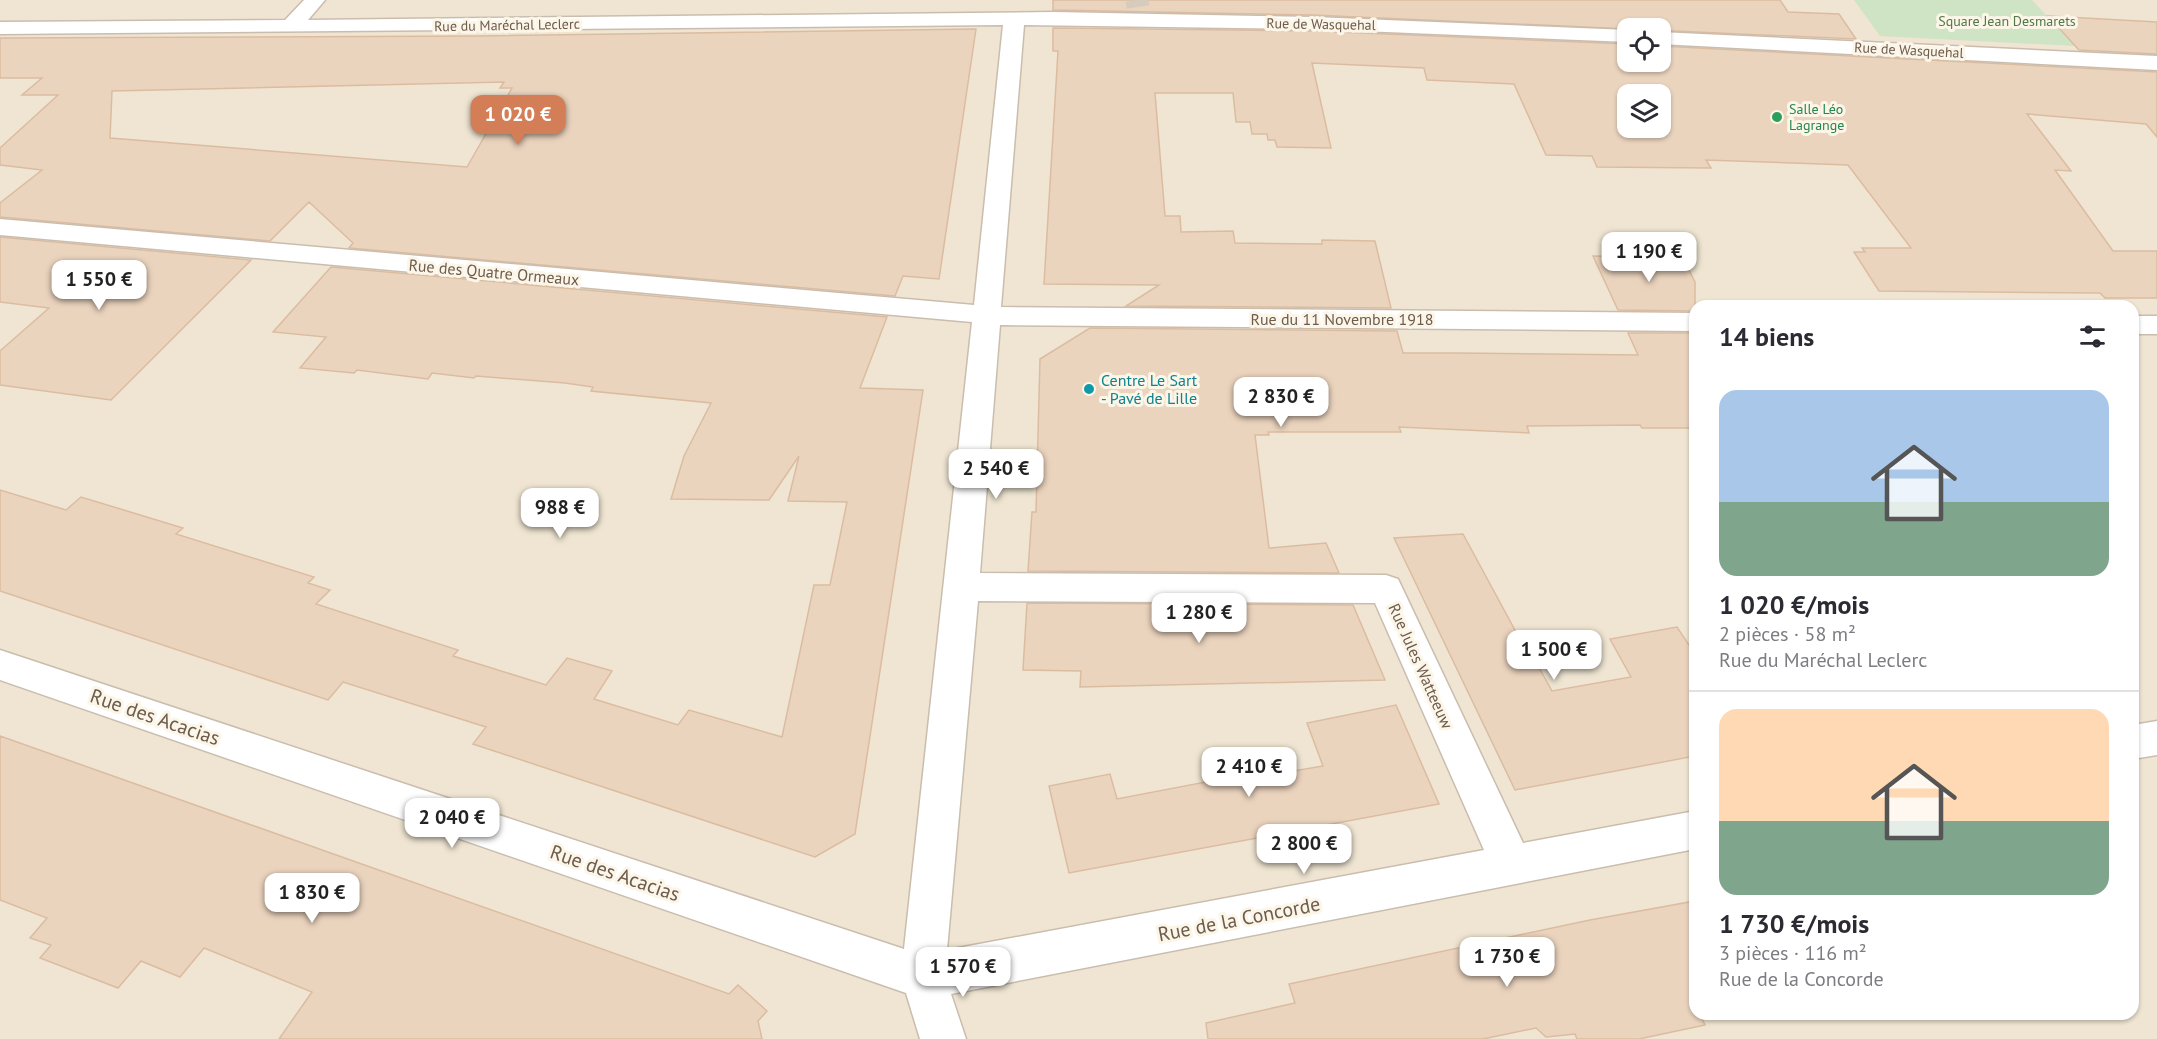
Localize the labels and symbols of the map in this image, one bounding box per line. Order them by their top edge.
park label: Square Jean Desmarets [1938,12,2076,30]
street label: Rue de Wasquehal [1266,14,1376,34]
street label: Rue du Maréchal Leclerc [434,15,580,35]
street label: Rue de Wasquehal [1854,38,1964,62]
pin: 1 020 € [463,95,573,146]
place label: Salle Léo Lagrange [1789,100,1844,134]
marker: Salle Léo Lagrange [1770,110,1784,124]
pin: 1 190 € [1594,232,1704,283]
street label: Rue des Quatre Ormeaux [408,255,580,289]
pin: 1 550 € [44,260,154,311]
street label: Rue du 11 Novembre 1918 [1251,309,1433,329]
place label: Centre Le Sart - Pavé de Lille [1101,370,1198,408]
pin: 2 830 € [1226,377,1336,428]
marker: Centre Le Sart - Pavé de Lille [1082,382,1096,396]
pin: 2 540 € [941,449,1051,500]
pin: 988 € [518,488,602,539]
pin: 1 280 € [1144,593,1254,644]
street label: Rue Jules Watteeuw [1384,600,1458,732]
pin: 1 500 € [1499,630,1609,681]
street label: Rue des Acacias [87,683,223,751]
pin: 2 410 € [1194,747,1304,798]
pin: 2 040 € [397,798,507,849]
pin: 2 800 € [1249,824,1359,875]
street label: Rue des Acacias [547,839,683,907]
pin: 1 830 € [257,873,367,924]
street label: Rue de la Concorde [1156,891,1322,947]
pin: 1 730 € [1452,937,1562,988]
pin: 1 570 € [908,947,1018,998]

